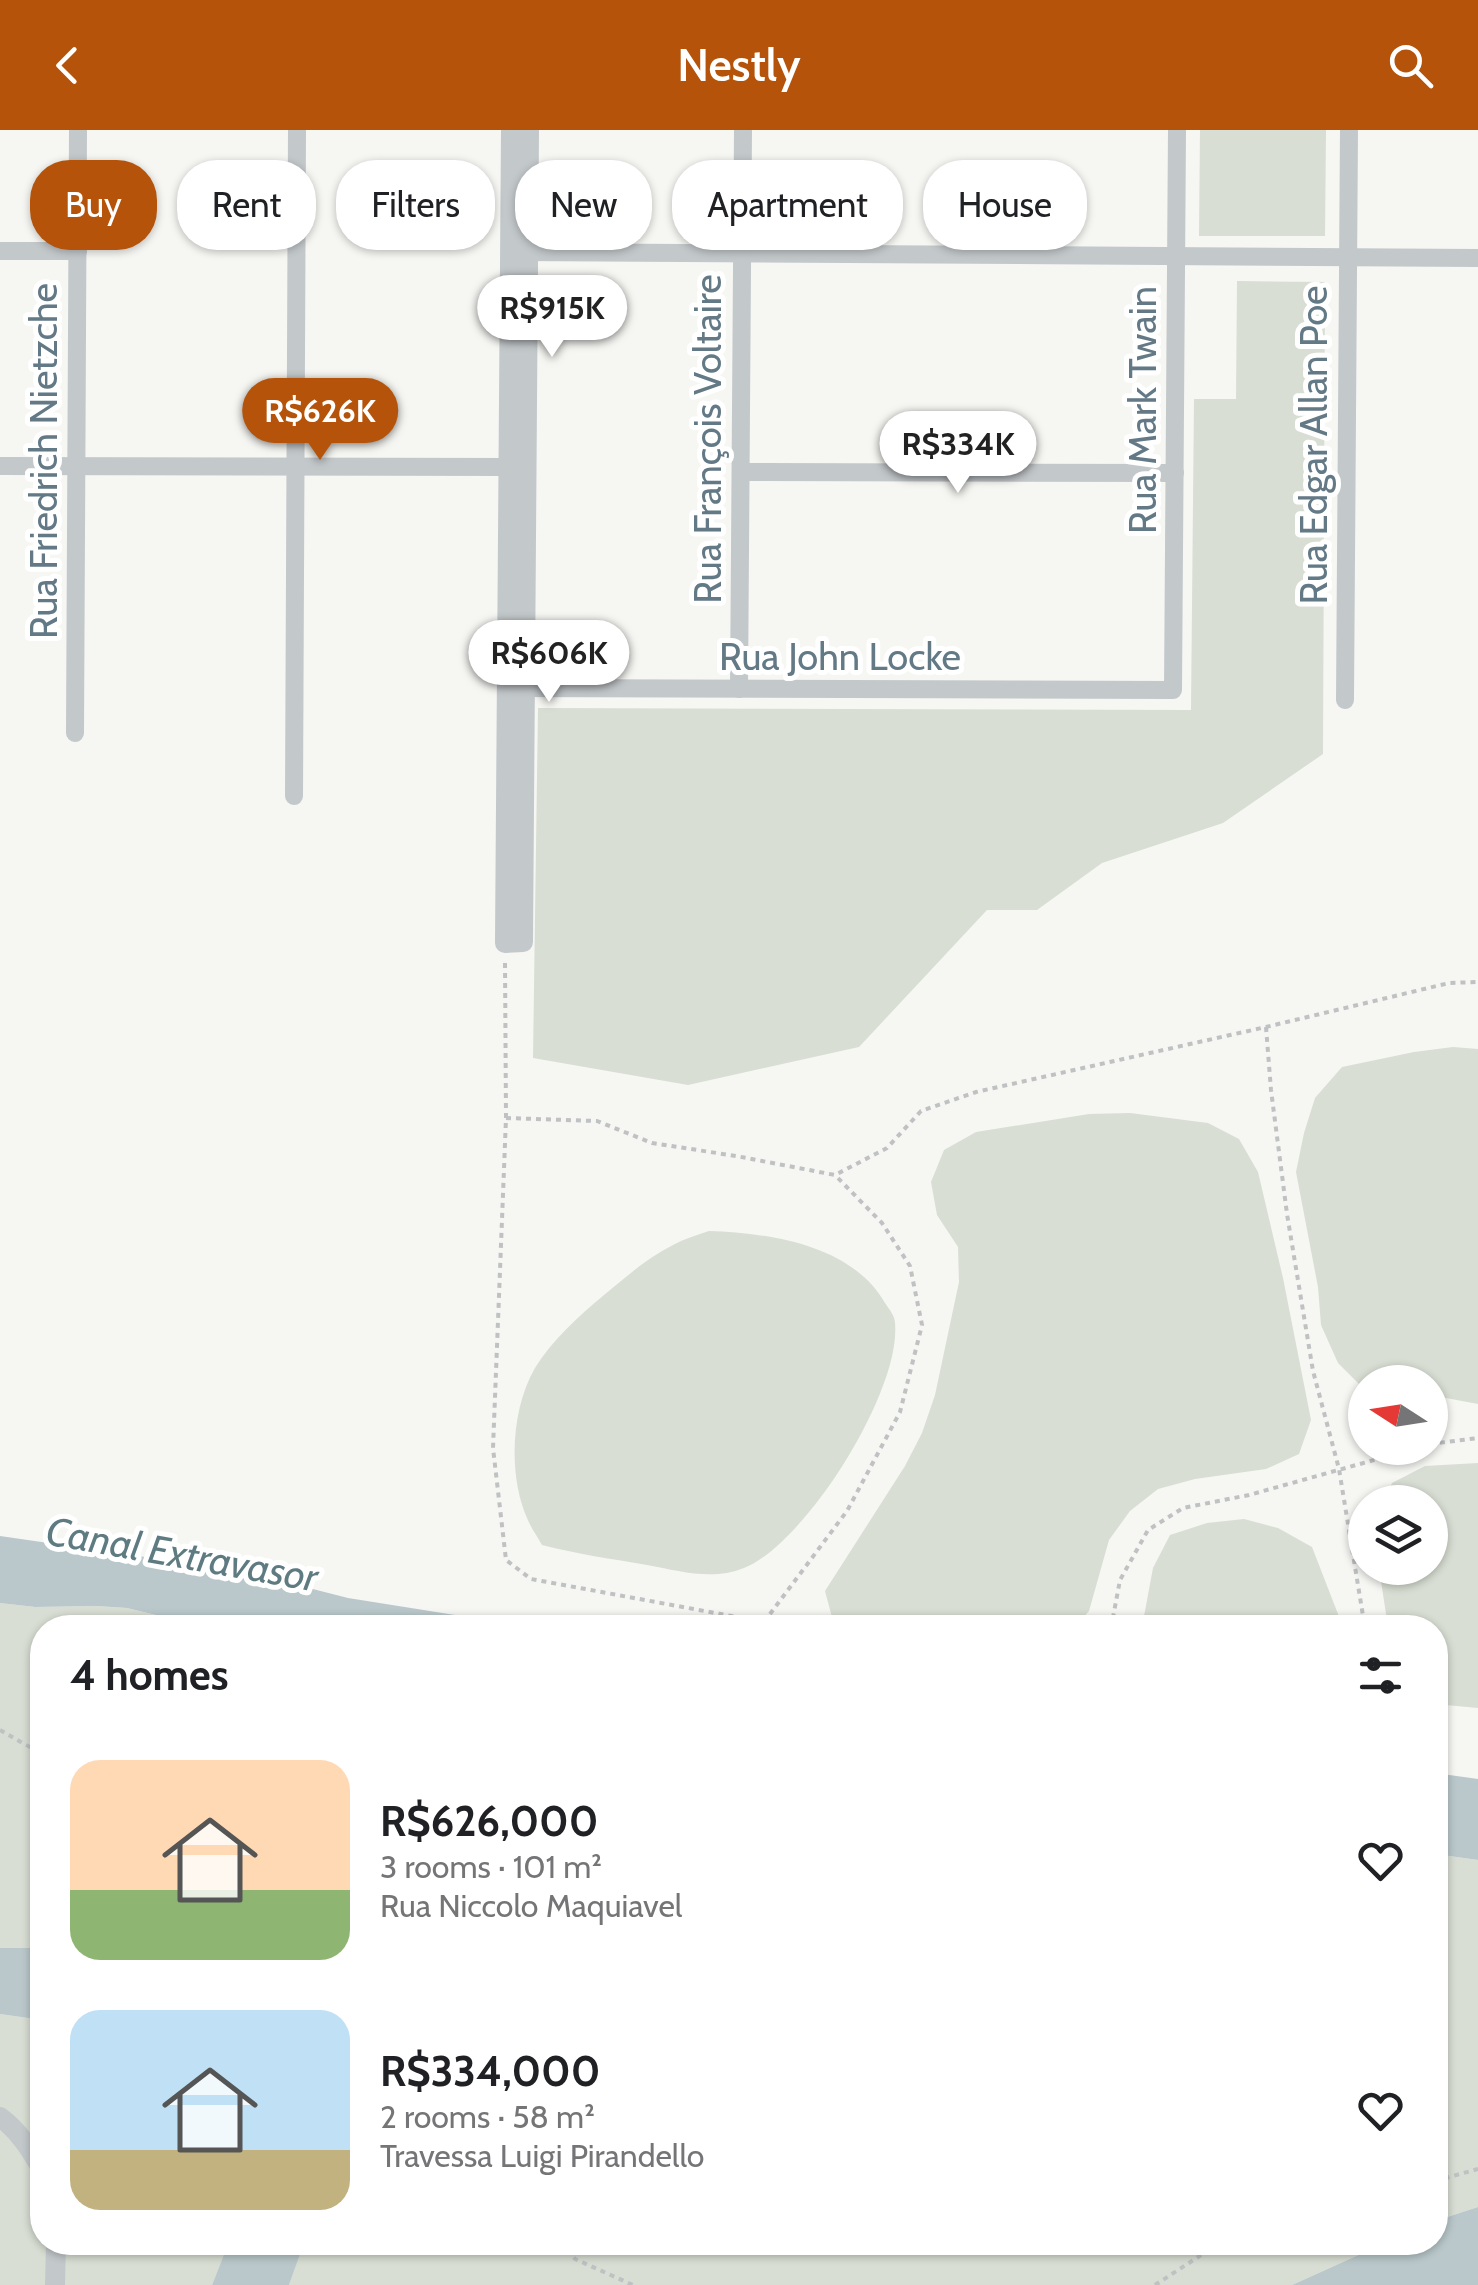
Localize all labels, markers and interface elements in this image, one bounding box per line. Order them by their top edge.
icon: back [40,38,95,93]
text: Nestly [677,38,801,92]
icon: search [1383,38,1438,93]
chip: Buy [30,160,157,250]
chip: Rent [177,160,316,250]
chip: Filters [336,160,495,250]
chip: New [515,160,652,250]
chip: Apartment [672,160,903,250]
chip: House [923,160,1087,250]
street label: Rua François Voltaire [684,274,731,604]
pin: R$915K [471,275,633,360]
street label: Rua Friedrich Nietzche [20,283,67,639]
street label: Rua Edgar Allan Poe [1290,285,1337,605]
street label: Rua Mark Twain [1119,286,1166,534]
text: R$915K [499,288,605,327]
pin: R$626K [239,378,401,463]
text: R$626K [264,391,376,430]
pin: R$334K [877,411,1039,496]
text: R$334K [901,424,1015,463]
pin: R$606K [468,620,630,705]
text: R$606K [490,633,608,672]
street label: Rua John Locke [719,633,961,680]
north arrow [1348,1365,1448,1465]
map controls [1348,1365,1448,1585]
button: layers [1348,1485,1448,1585]
water label: Canal Extravasor [43,1506,323,1602]
icon: filters [1353,1648,1408,1703]
text: 4 homes [70,1649,229,1701]
text: R$626,000 [380,1795,598,1847]
icon: home [150,1800,270,1920]
icon: heart [1353,1833,1408,1888]
text: 3 rooms · 101 m² [380,1847,602,1886]
text: Rua Niccolo Maquiavel [380,1886,682,1925]
text: R$334,000 [380,2045,600,2097]
icon: home [150,2050,270,2170]
icon: heart [1353,2083,1408,2138]
text: 2 rooms · 58 m² [380,2097,595,2136]
text: Travessa Luigi Pirandello [380,2136,704,2175]

